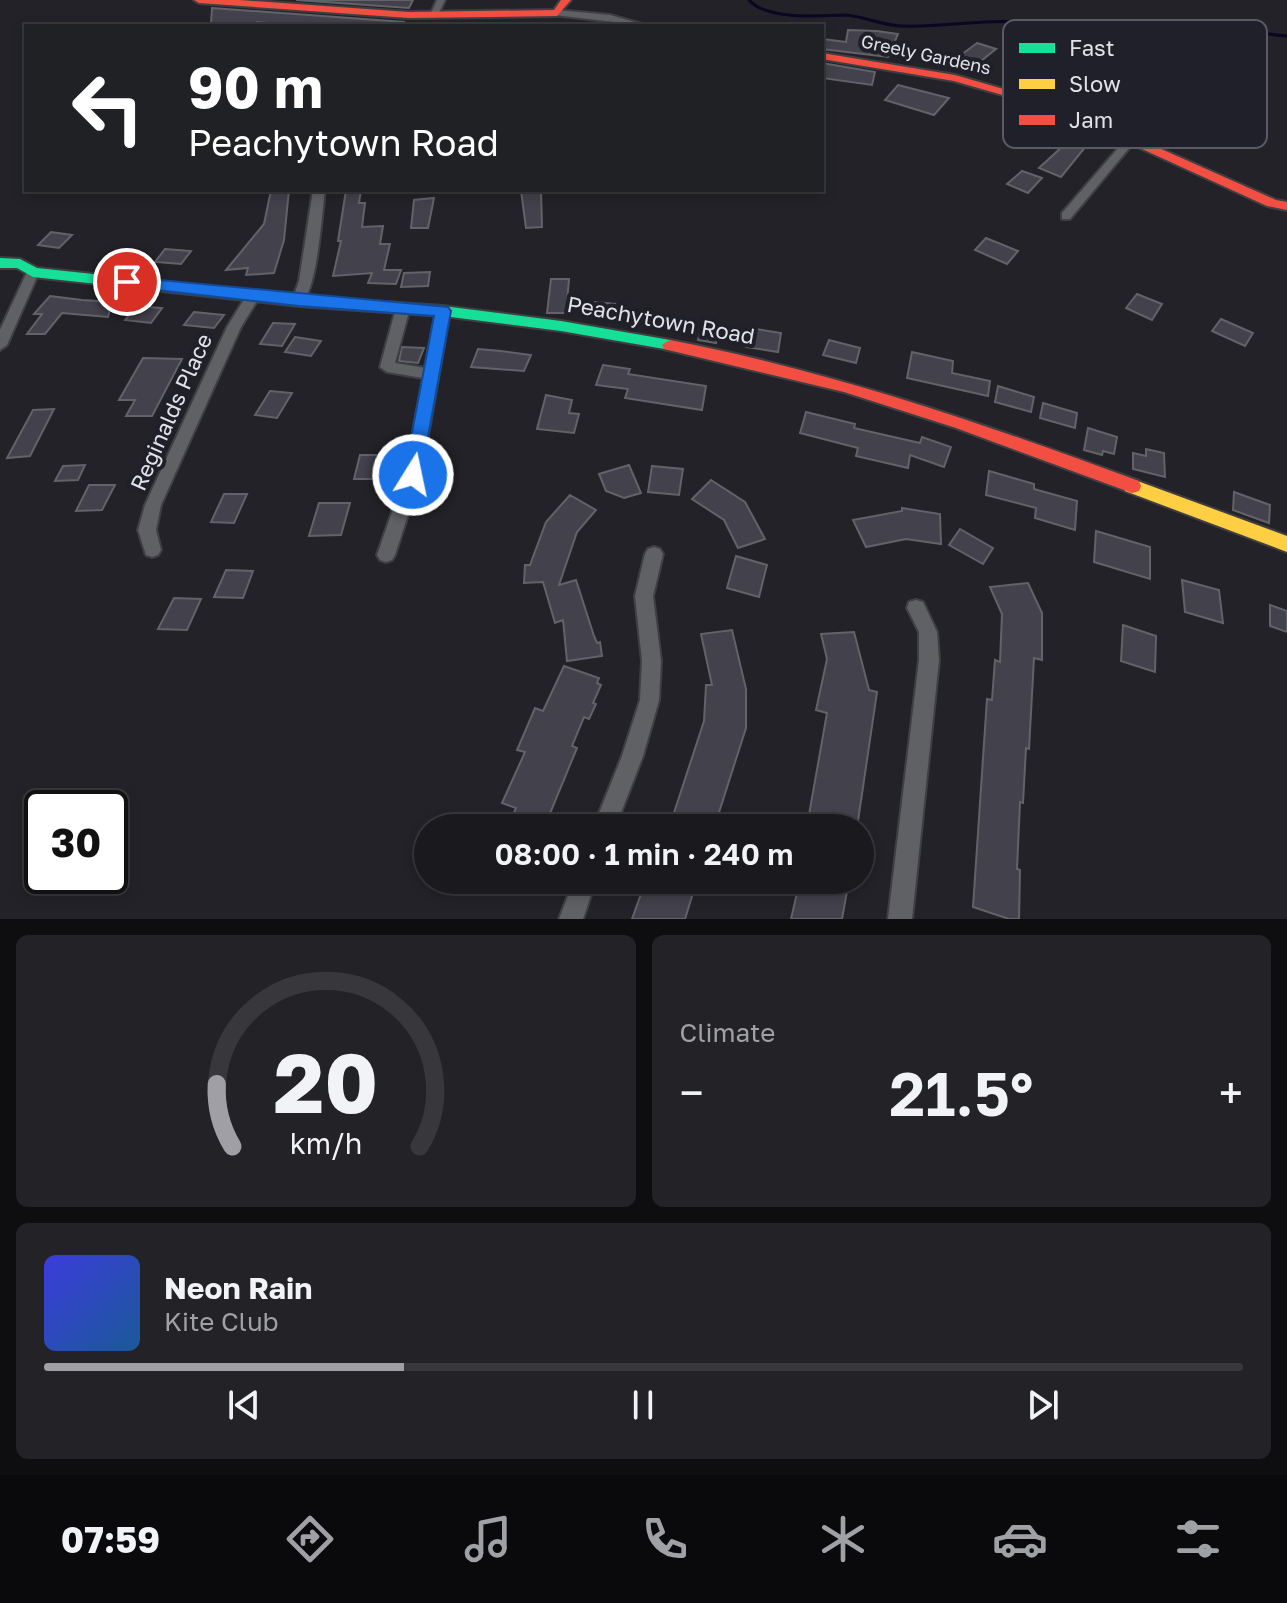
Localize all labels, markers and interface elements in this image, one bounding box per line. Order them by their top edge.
legend [1003,20,1267,148]
street label: Greely Gardens [859,30,993,79]
text: Fast [1069,34,1115,61]
text: 90 m [188,53,323,120]
icon: left [56,56,160,160]
text: Slow [1069,70,1121,97]
text: Jam [1069,106,1113,133]
text: Peachytown Road [188,121,499,164]
pin [93,248,161,316]
icon: arrive [105,260,149,304]
street label: Peachytown Road [565,290,757,349]
street label: Reginalds Place [124,329,217,494]
position arrow [371,433,455,517]
speed limit sign: 30 [24,790,128,894]
text: 08:00 · 1 min · 240 m [494,836,794,872]
text: Climate [680,1017,775,1048]
text: 20 [273,1031,378,1131]
text: 21.5° [889,1057,1033,1129]
text: − [680,1066,704,1119]
text: + [1219,1066,1243,1119]
text: km/h [289,1126,362,1160]
text: Neon Rain [164,1270,312,1306]
text: Kite Club [164,1306,279,1337]
icon: previous [222,1383,266,1427]
icon: pause [621,1383,665,1427]
icon: next [1021,1383,1065,1427]
icon: directions [282,1511,338,1567]
icon: music [460,1511,516,1567]
icon: phone [637,1511,693,1567]
icon: climate [815,1511,871,1567]
icon: car [992,1511,1048,1567]
icon: filters [1170,1511,1226,1567]
text: 07:59 [61,1518,160,1561]

